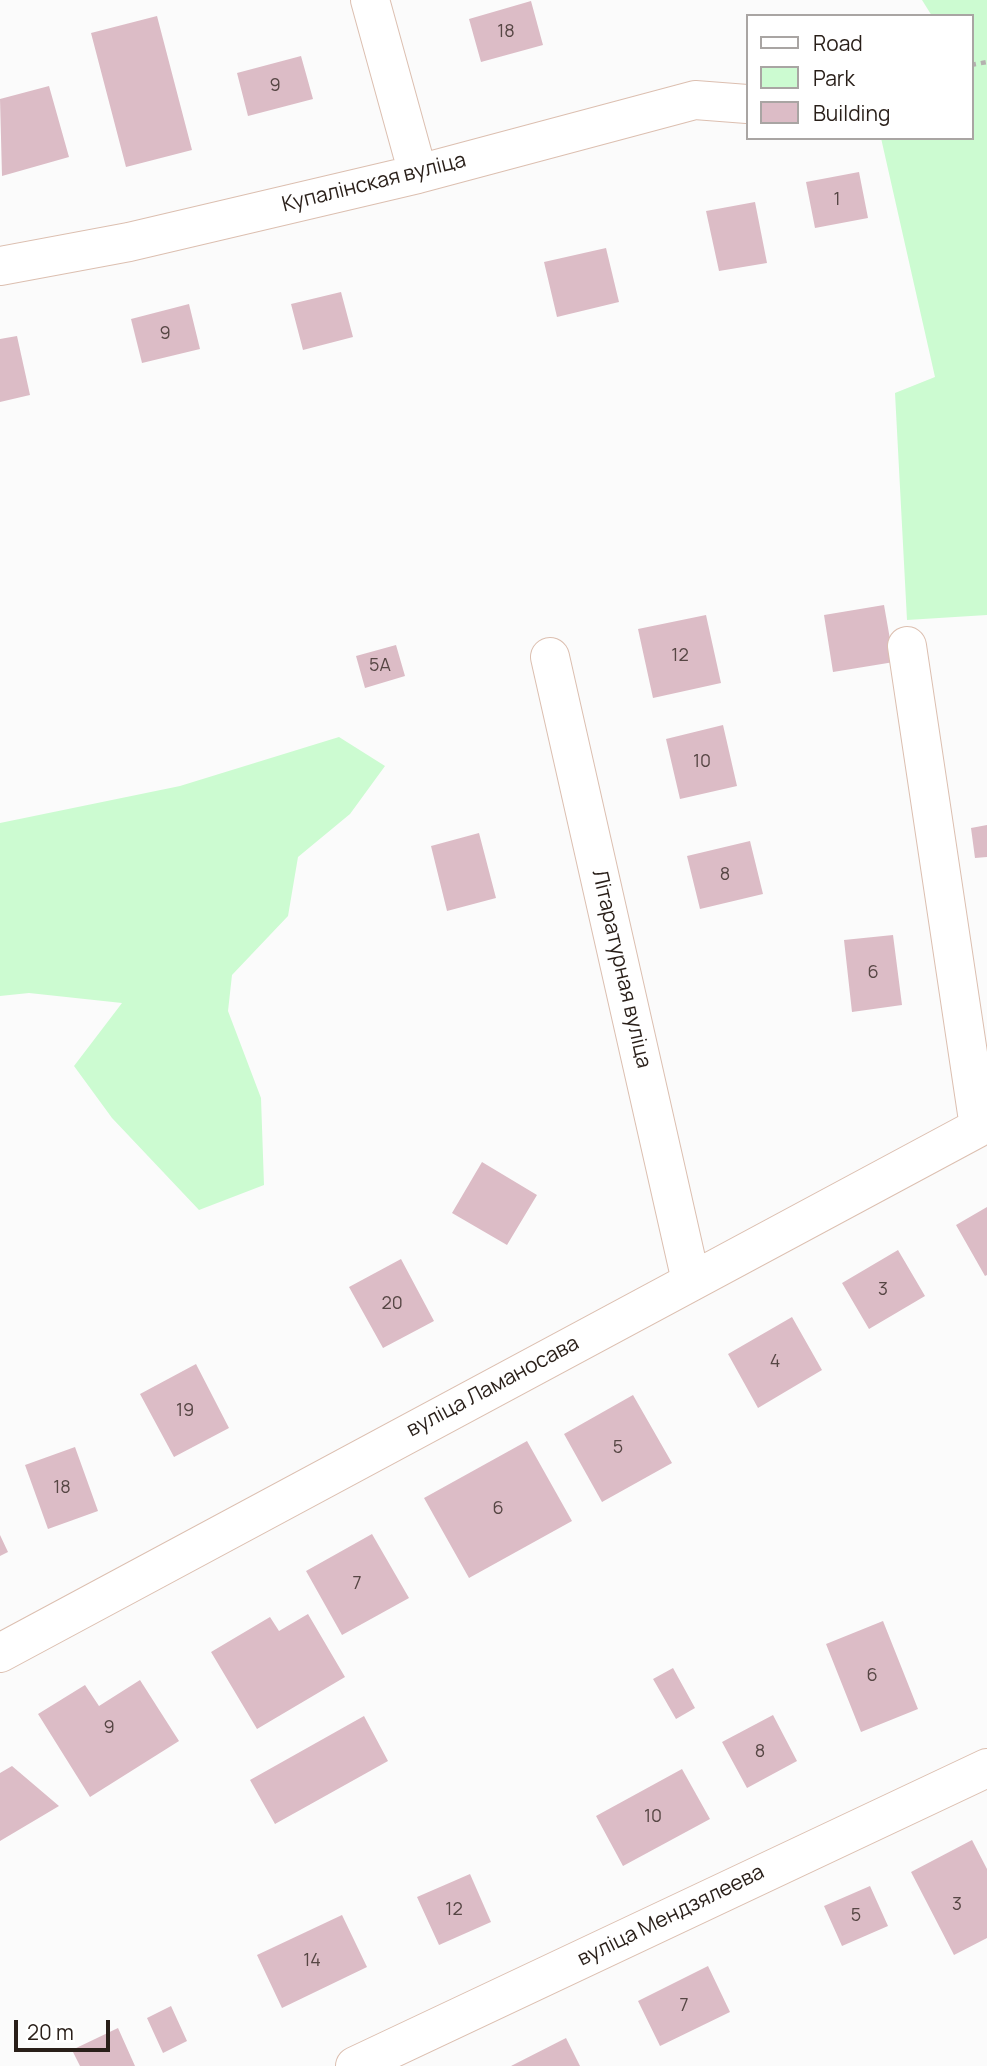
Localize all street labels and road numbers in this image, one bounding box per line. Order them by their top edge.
street label: Купалінская вуліца [279,148,469,218]
street label: Літаратурная вуліца [586,867,656,1071]
street label: вуліца Ламаносава [403,1331,583,1443]
street label: вуліца Мендзялеева [574,1860,768,1972]

